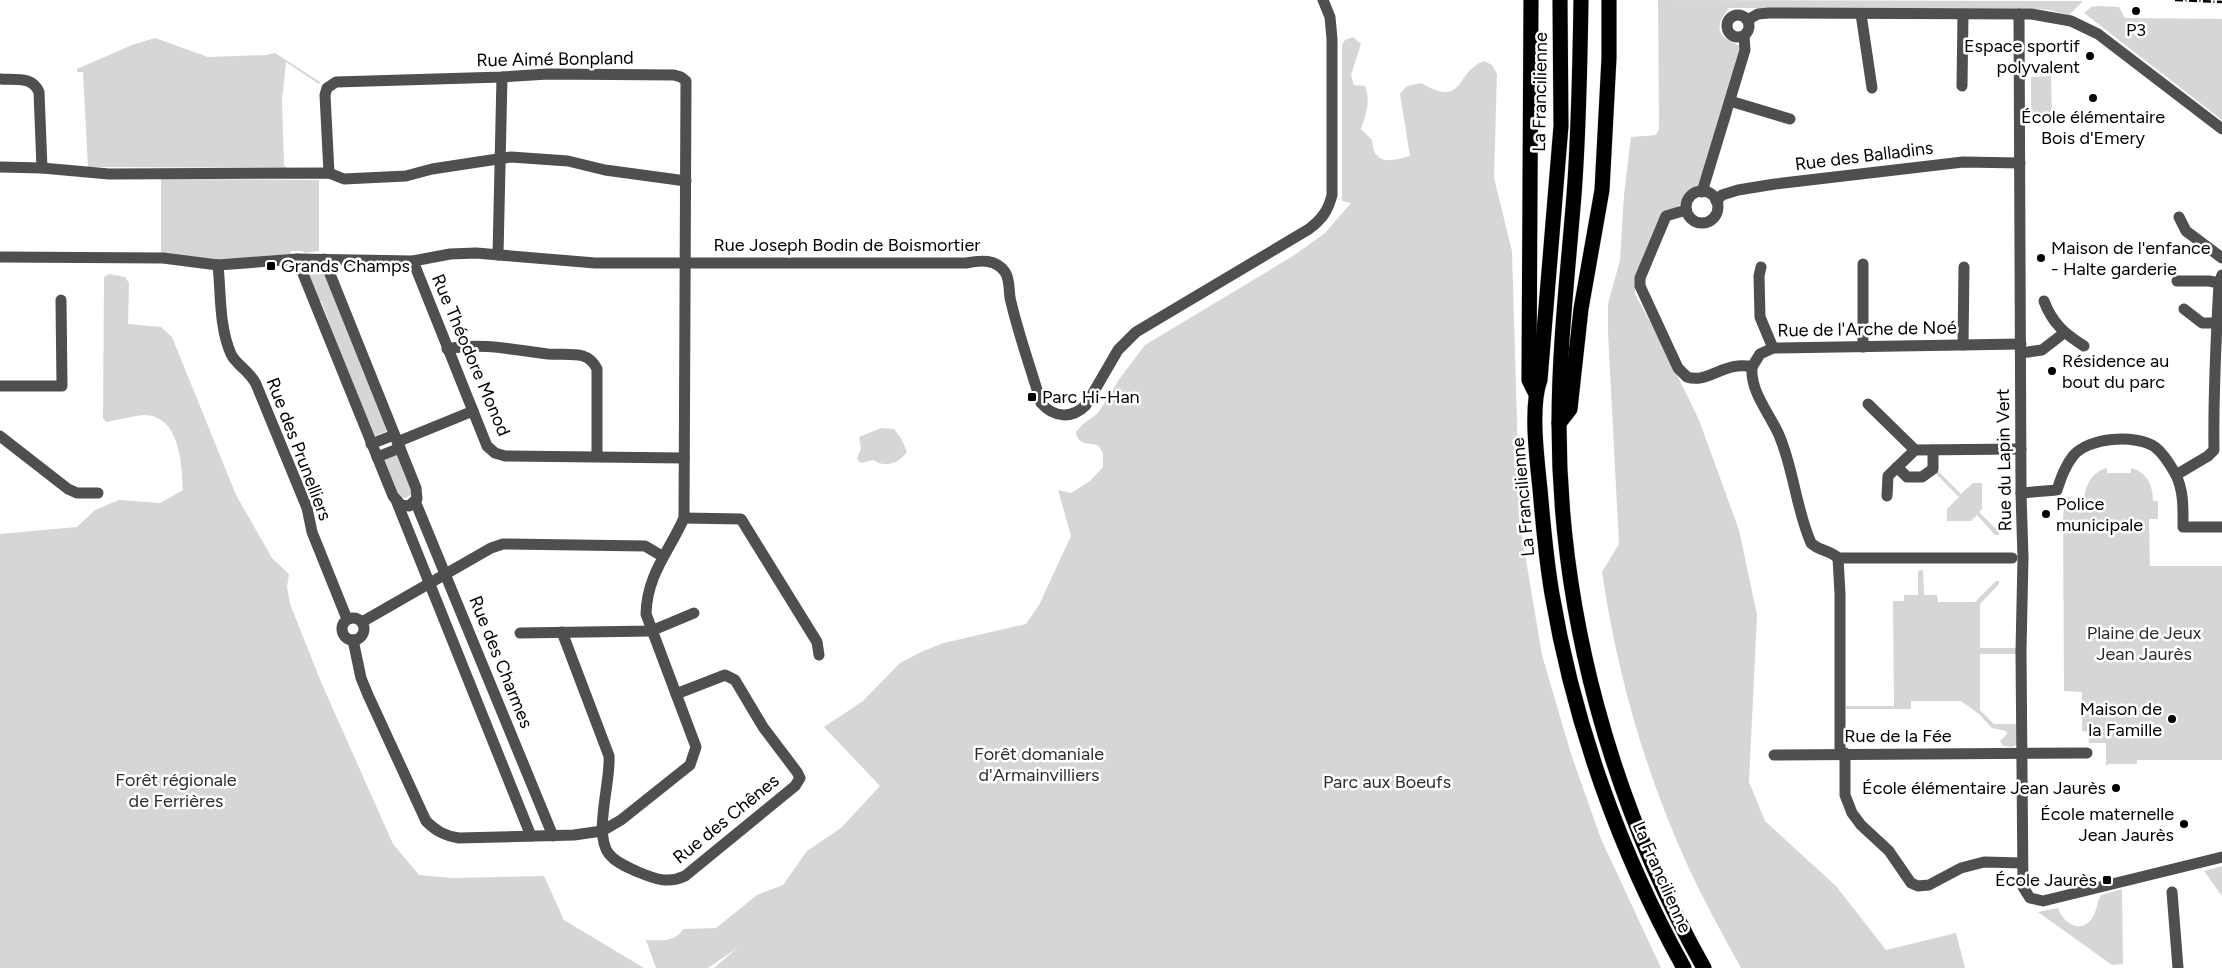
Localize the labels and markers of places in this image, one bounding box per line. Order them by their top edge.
marker: P3 [2130,5,2142,17]
place label: P3 [2126,19,2146,41]
place label: Espace sportif polyvalent [1964,35,2080,78]
marker: Espace sportif polyvalent [2084,50,2096,62]
marker: École élémentaire Bois d'Emery [2087,92,2099,104]
place label: École élémentaire Bois d'Emery [2021,106,2165,149]
place label: Maison de l'enfance - Halte garderie [2051,237,2211,280]
marker: Maison de l'enfance - Halte garderie [2035,252,2047,264]
place label: Grands Champs [281,255,410,277]
marker: Grands Champs [265,260,277,272]
place label: Résidence au bout du parc [2062,350,2169,393]
marker: Résidence au bout du parc [2046,365,2058,377]
place label: Parc Hi-Han [1042,386,1140,408]
marker: Parc Hi-Han [1026,391,1038,403]
place label: Police municipale [2056,493,2143,536]
marker: Police municipale [2040,508,2052,520]
place label: Maison de la Famille [2080,698,2162,741]
marker: Maison de la Famille [2166,713,2178,725]
place label: École élémentaire Jean Jaurès [1862,777,2106,799]
marker: École élémentaire Jean Jaurès [2110,782,2122,794]
place label: École maternelle Jean Jaurès [2040,803,2174,846]
marker: École maternelle Jean Jaurès [2178,818,2190,830]
place label: École Jaurès [1995,869,2097,891]
marker: École Jaurès [2101,874,2113,886]

